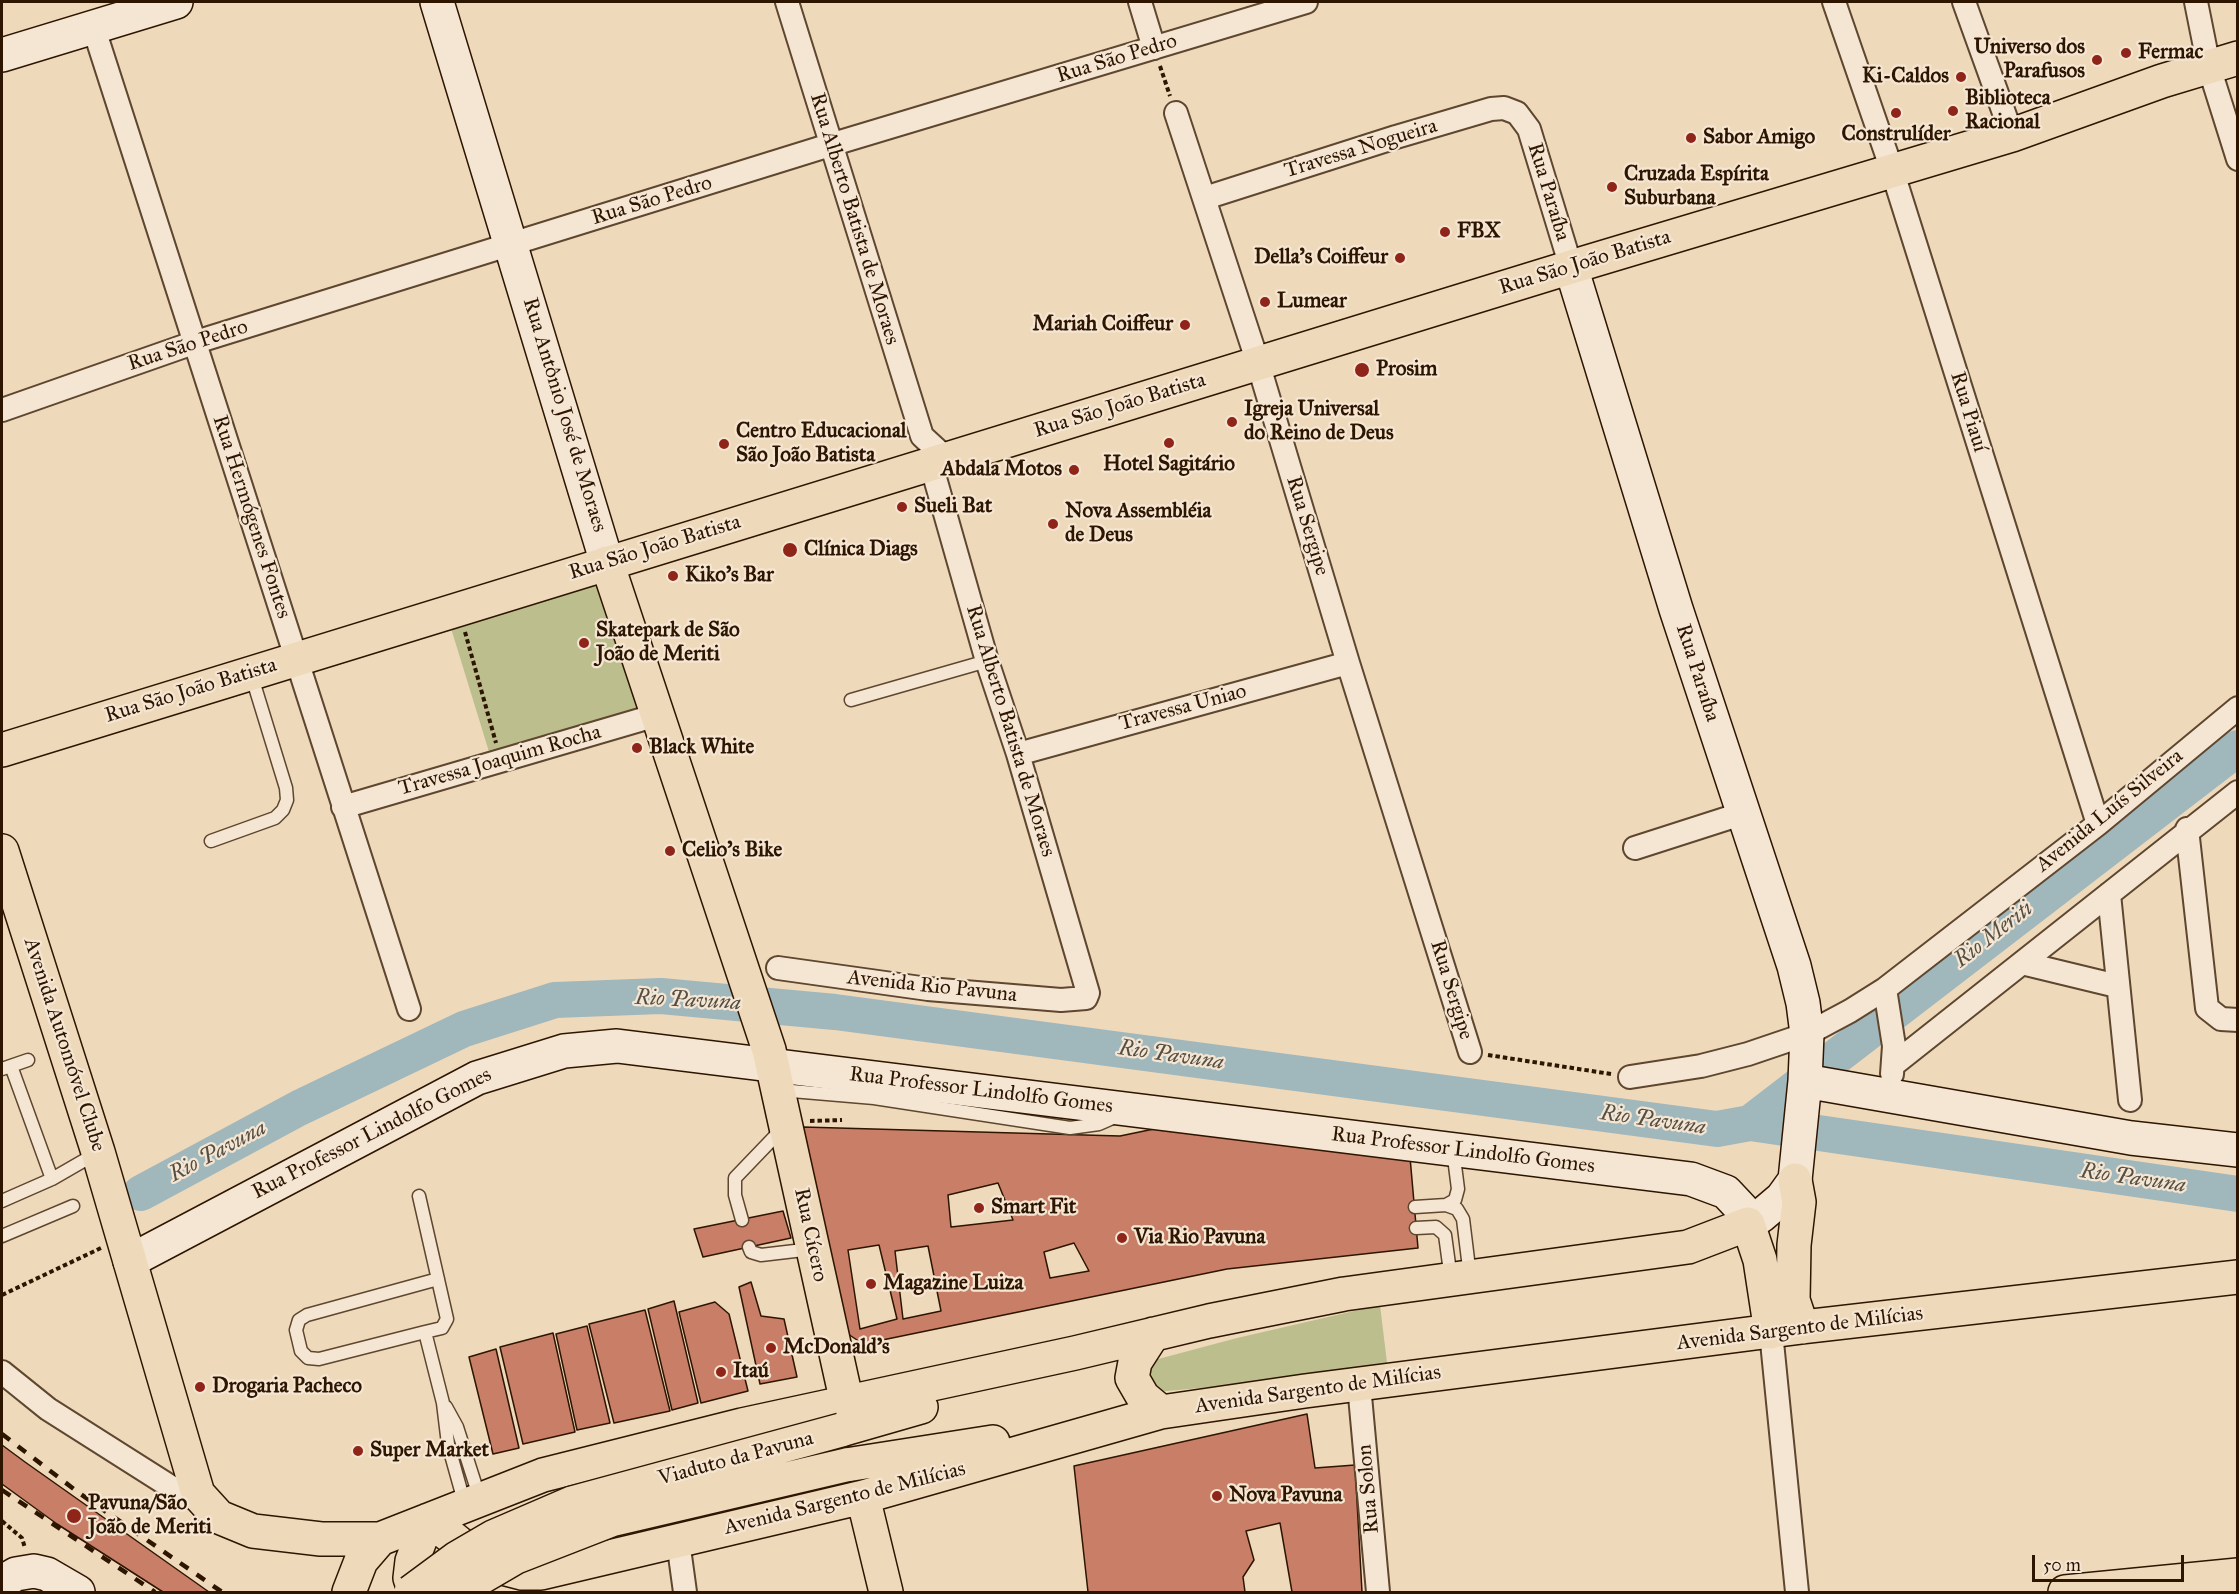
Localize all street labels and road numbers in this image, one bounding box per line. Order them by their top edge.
street label: Rua São Pedro [1054,29,1180,89]
street label: Rua Alberto Batista de Moraes [804,90,904,348]
street label: Travessa Nogueira [1282,114,1440,184]
street label: Rua Paraíba [1521,140,1575,244]
street label: Rua São Pedro [589,171,715,231]
street label: Rua São João Batista [1496,225,1674,301]
street label: Rua Antônio José de Moraes [516,295,612,535]
street label: Rua São Pedro [125,315,251,377]
street label: Rua São João Batista [1031,368,1209,444]
street label: Rua Piauí [1944,369,1992,455]
street label: Rua Hermógenes Fontes [206,412,296,622]
street label: Rua Sergipe [1280,473,1334,579]
street label: Rua São João Batista [566,510,744,586]
street label: Rua Alberto Batista de Moraes [960,602,1060,860]
street label: Rua Paraíba [1669,621,1725,725]
street label: Rua São João Batista [102,653,280,729]
street label: Travessa Uniao [1117,679,1249,737]
street label: Travessa Joaquim Rocha [396,720,604,802]
street label: Avenida Luís Silveira [2031,744,2189,878]
street label: Avenida Automóvel Clube [18,935,110,1155]
street label: Rua Sergipe [1424,937,1478,1043]
street label: Avenida Rio Pavuna [846,966,1018,1008]
street label: Rua Professor Lindolfo Gomes [848,1062,1114,1120]
street label: Rua Professor Lindolfo Gomes [248,1063,496,1205]
street label: Rua Professor Lindolfo Gomes [1330,1122,1596,1180]
street label: Rua Cícero [788,1186,832,1284]
street label: Avenida Sargento de Milícias [1675,1301,1925,1357]
street label: Avenida Sargento de Milícias [1193,1360,1443,1420]
street label: Viaduto da Pavuna [656,1426,816,1492]
street label: Rua Solon [1353,1443,1385,1535]
street label: Avenida Sargento de Milícias [722,1457,968,1541]

